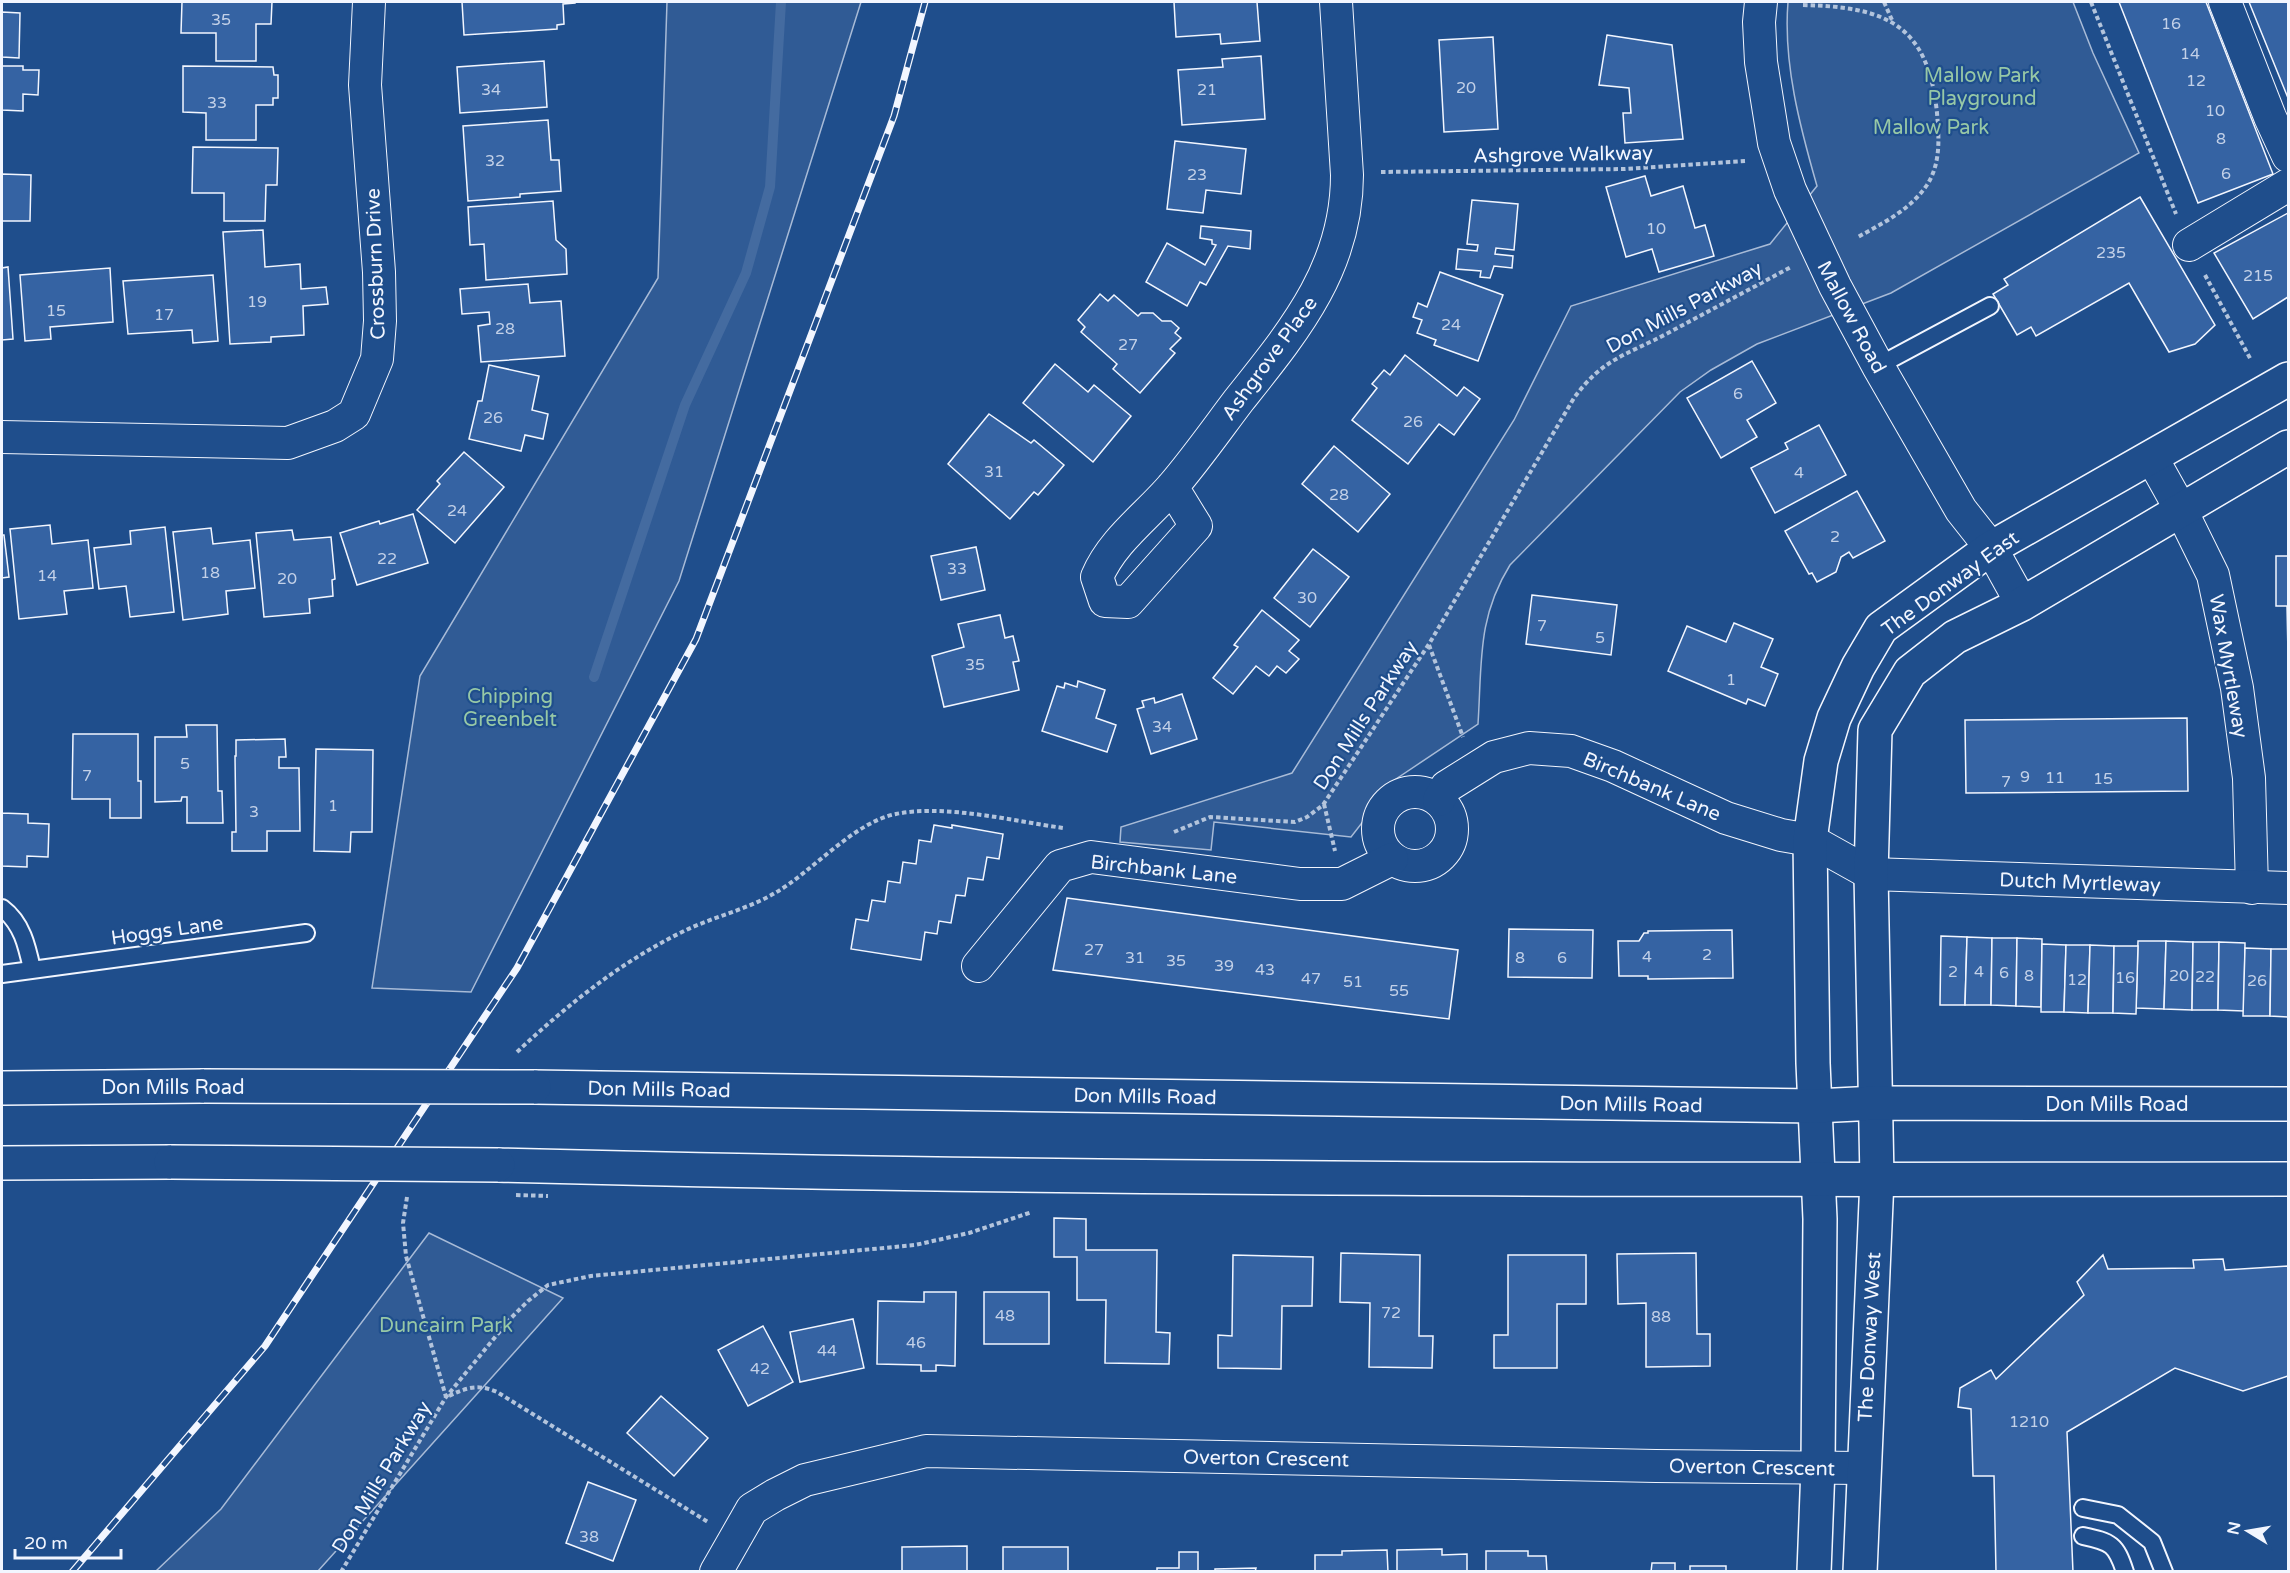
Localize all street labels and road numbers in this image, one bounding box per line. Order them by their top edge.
street label: Ashgrove Walkway [1473,141,1653,169]
street label: Crossburn Drive [361,188,391,340]
street label: Don Mills Parkway [1602,256,1767,359]
street label: Mallow Road [1811,257,1891,378]
street label: Ashgrove Place [1217,292,1323,425]
street label: The Donway East [1877,526,2024,642]
street label: Wax Myrtleway [2204,592,2253,740]
street label: Don Mills Parkway [1309,636,1423,795]
street label: Birchbank Lane [1579,747,1724,827]
street label: Birchbank Lane [1089,850,1238,890]
street label: Dutch Myrtleway [1999,868,2161,898]
street label: Hoggs Lane [109,911,225,951]
street label: Don Mills Road [101,1076,245,1100]
street label: Don Mills Road [587,1077,731,1103]
street label: Don Mills Road [1073,1084,1217,1110]
street label: Don Mills Road [1559,1092,1703,1118]
street label: Don Mills Road [2045,1093,2189,1117]
street label: The Donway West [1854,1251,1886,1423]
street label: Don Mills Parkway [327,1397,437,1558]
street label: Overton Crescent [1183,1446,1350,1472]
street label: Overton Crescent [1669,1455,1836,1481]

